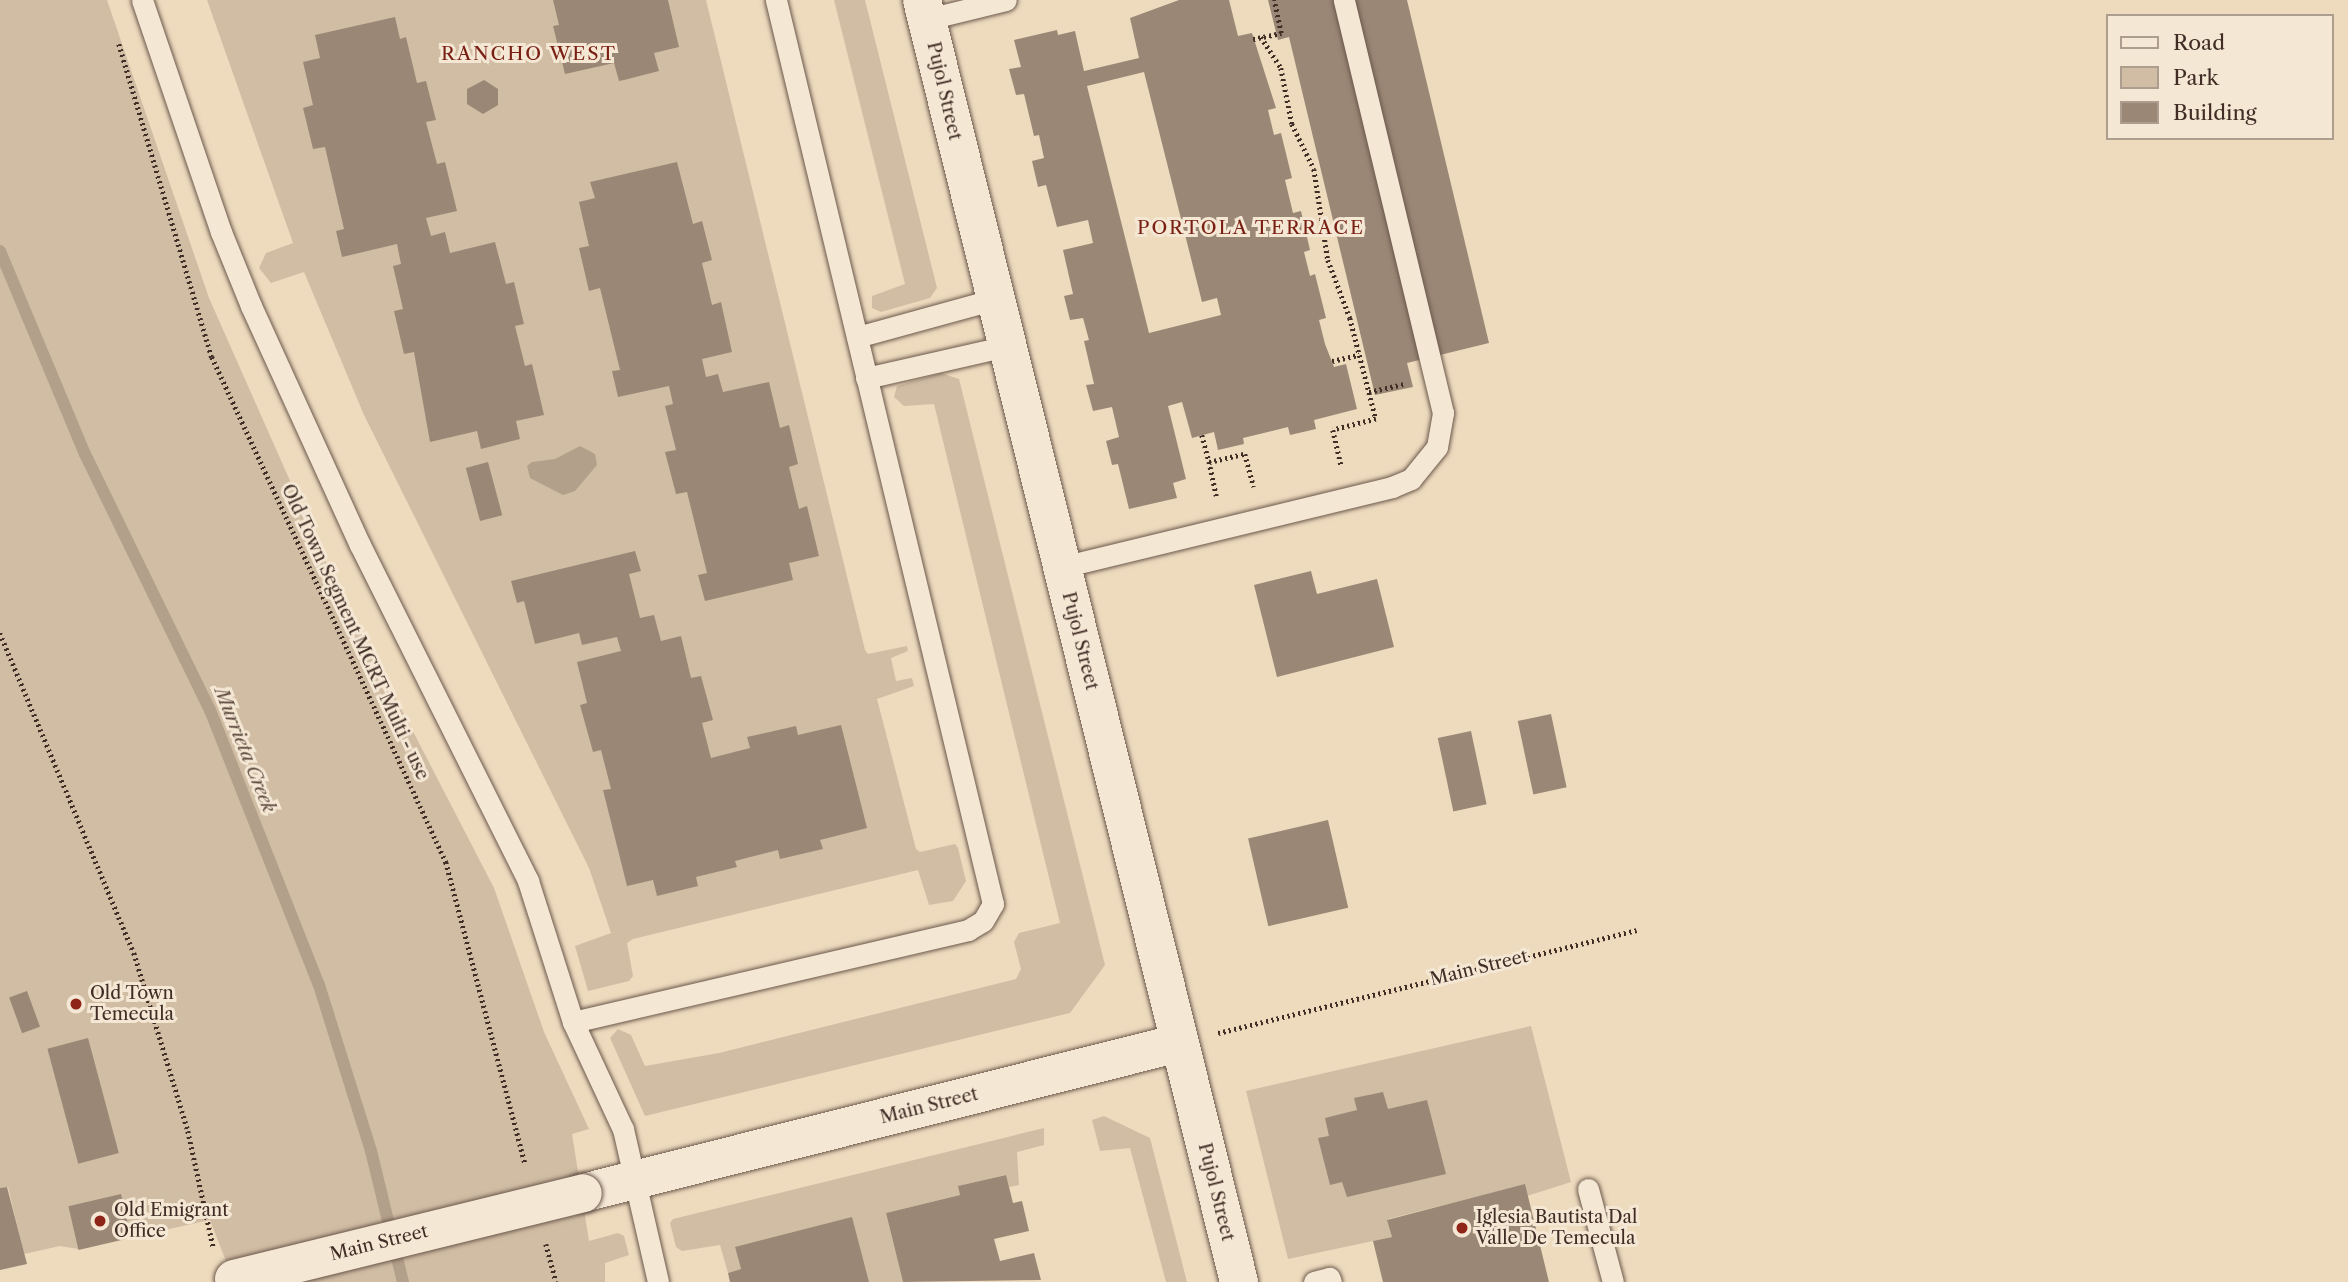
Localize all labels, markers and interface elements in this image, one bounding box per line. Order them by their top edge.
legend [2106,14,2334,140]
text: Road [2173,30,2225,55]
street label: Pujol Street [922,40,966,142]
district label: RANCHO WEST [442,43,616,65]
text: Park [2173,65,2219,90]
text: Building [2173,100,2257,125]
district label: PORTOLA TERRACE [1138,217,1364,239]
street label: Old Town Segment MCRT Multi - use [277,480,433,784]
street label: Pujol Street [1057,590,1103,692]
water label: Murrieta Creek [209,684,281,816]
street label: Main Street [1428,945,1530,991]
place label: Old Town Temecula [90,983,174,1026]
marker: Old Town Temecula [68,996,84,1012]
street label: Main Street [878,1083,980,1129]
street label: Pujol Street [1193,1141,1239,1243]
place label: Old Emigrant Office [114,1200,229,1242]
place label: Iglesia Bautista Dal Valle De Temecula [1476,1207,1638,1250]
marker: Old Emigrant Office [92,1213,108,1229]
street label: Main Street [328,1220,430,1266]
marker: Iglesia Bautista Dal Valle De Temecula [1454,1220,1470,1236]

